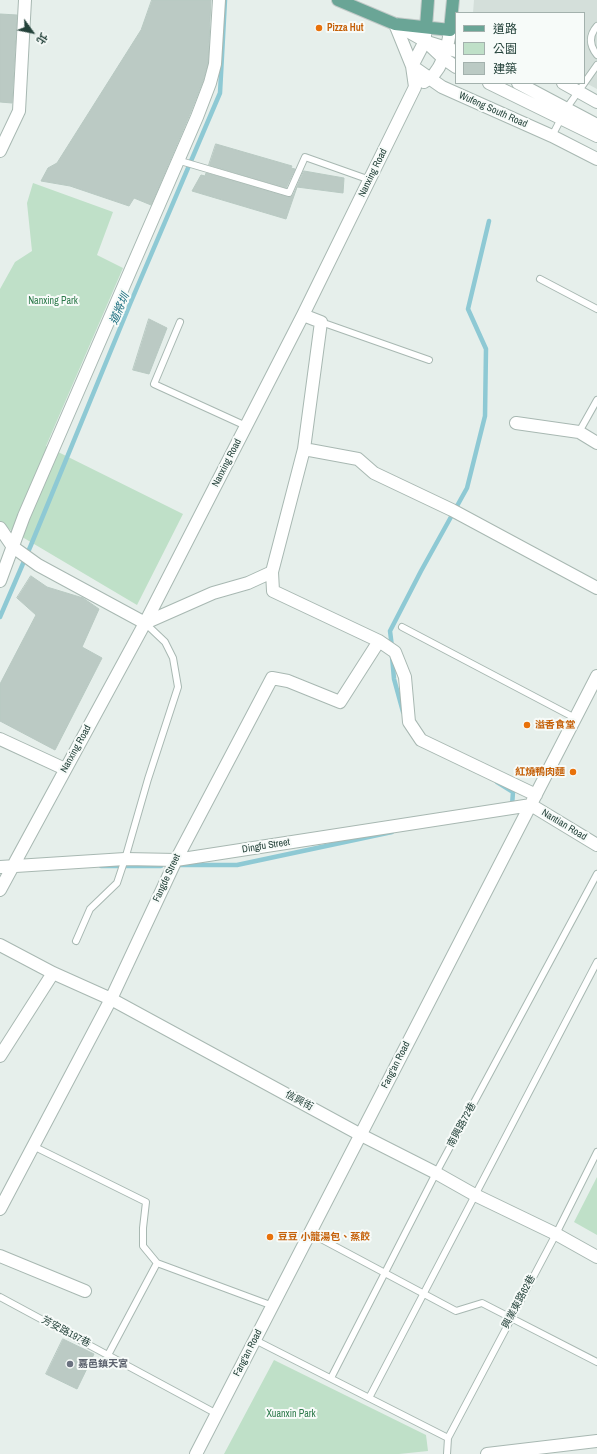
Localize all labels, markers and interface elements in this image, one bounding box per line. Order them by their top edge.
north arrow [12,12,52,52]
legend [455,12,585,84]
text: 道路 [493,21,517,37]
place label: Pizza Hut [327,22,363,34]
marker: Pizza Hut [314,23,324,33]
text: 北 [33,30,51,47]
text: 公園 [493,41,517,57]
text: 建築 [493,61,517,77]
street label: Wufeng South Road [457,90,529,130]
street label: Nanxing Road [356,147,390,199]
water label: 道將圳 [107,291,133,327]
park label: Nanxing Park [28,295,78,307]
street label: Nanxing Road [210,437,244,489]
place label: 溢香食堂 [535,719,575,731]
marker: 溢香食堂 [522,720,532,730]
street label: Nanxing Road [58,723,94,775]
place label: 紅燒鴨肉麵 [515,766,565,778]
marker: 紅燒鴨肉麵 [568,767,578,777]
street label: Nantian Road [539,807,589,843]
street label: Dingfu Street [241,836,291,856]
street label: Fangde Street [151,852,183,904]
street label: Fang'an Road [379,1040,413,1090]
street label: 信興街 [283,1089,315,1113]
street label: 南興路72巷 [445,1100,479,1150]
place label: 豆豆 小籠湯包、蒸餃 [278,1231,370,1243]
marker: 豆豆 小籠湯包、蒸餃 [265,1232,275,1242]
street label: 興業東路62巷 [500,1273,538,1331]
street label: 芳安路197巷 [39,1314,93,1350]
street label: Fang'an Road [231,1328,265,1378]
place label: 嘉邑鎮天宮 [78,1358,128,1370]
marker: 嘉邑鎮天宮 [65,1359,75,1369]
park label: Xuanxin Park [266,1408,316,1420]

